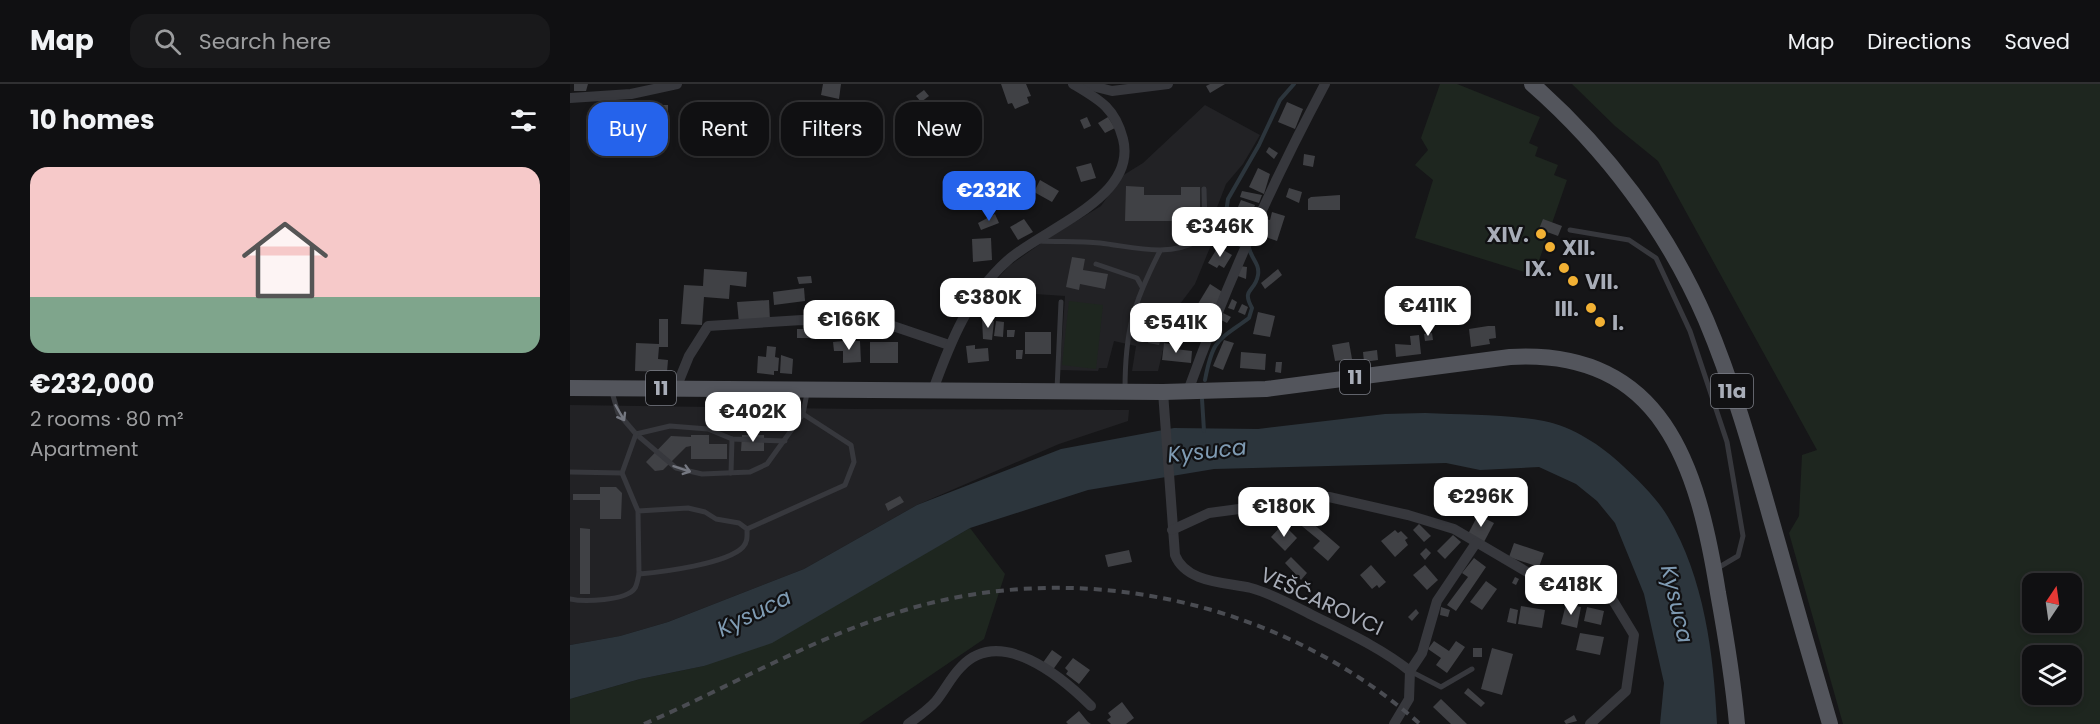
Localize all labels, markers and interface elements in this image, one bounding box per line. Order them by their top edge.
search box [130,14,550,68]
text: Map [30,21,94,60]
icon: search [151,25,184,58]
text: Search here [199,26,331,57]
text: Map [1788,27,1834,56]
text: Directions [1867,27,1971,56]
text: Saved [2004,27,2070,56]
text: 10 homes [30,102,154,138]
chip: Buy [588,102,668,156]
chip: Rent [680,102,769,156]
chip: Filters [781,102,883,156]
chip: New [895,102,982,156]
icon: filters [507,104,540,137]
pin: €232K [947,171,1031,222]
text: €232K [957,176,1021,204]
icon: home [231,206,339,314]
pin: €346K [1178,207,1262,258]
text: €346K [1186,212,1254,240]
place label: XIV. [1487,220,1529,249]
marker: XIV. [1534,227,1548,241]
place label: XII. [1562,233,1595,262]
marker: XII. [1543,240,1557,254]
place label: IX. [1525,254,1552,283]
marker: IX. [1557,261,1571,275]
place label: VII. [1585,267,1619,296]
marker: VII. [1566,274,1580,288]
pin: €380K [946,278,1030,329]
text: €380K [954,283,1022,311]
pin: €411K [1386,286,1470,337]
text: €411K [1399,291,1457,319]
place label: III. [1554,294,1579,323]
pin: €166K [807,300,891,351]
marker: III. [1584,301,1598,315]
pin: €541K [1134,303,1218,354]
text: €166K [818,305,880,333]
text: €541K [1144,308,1208,336]
place label: I. [1612,308,1624,337]
marker: I. [1593,315,1607,329]
road number: 11 [1340,360,1370,394]
text: €232,000 [30,366,154,402]
road number: 11 [646,371,676,405]
road number: 11a [1711,374,1753,408]
pin: €402K [711,392,795,443]
text: €402K [719,397,787,425]
one-way arrow [614,404,626,421]
text: 2 rooms · 80 m² [30,405,184,433]
water label: Kysuca [1166,431,1248,471]
text: Apartment [30,435,138,463]
one-way arrow [672,464,691,475]
pin: €296K [1439,477,1523,528]
text: €296K [1448,482,1514,510]
pin: €180K [1242,487,1326,538]
text: €180K [1252,492,1316,520]
street label: VEŠČAROVCI [1256,560,1388,642]
water label: Kysuca [1653,562,1701,646]
pin: €418K [1529,565,1613,616]
text: €418K [1539,570,1603,598]
north arrow [2022,573,2082,633]
map controls [2022,573,2082,705]
water label: Kysuca [712,582,797,644]
button: layers [2022,645,2082,705]

